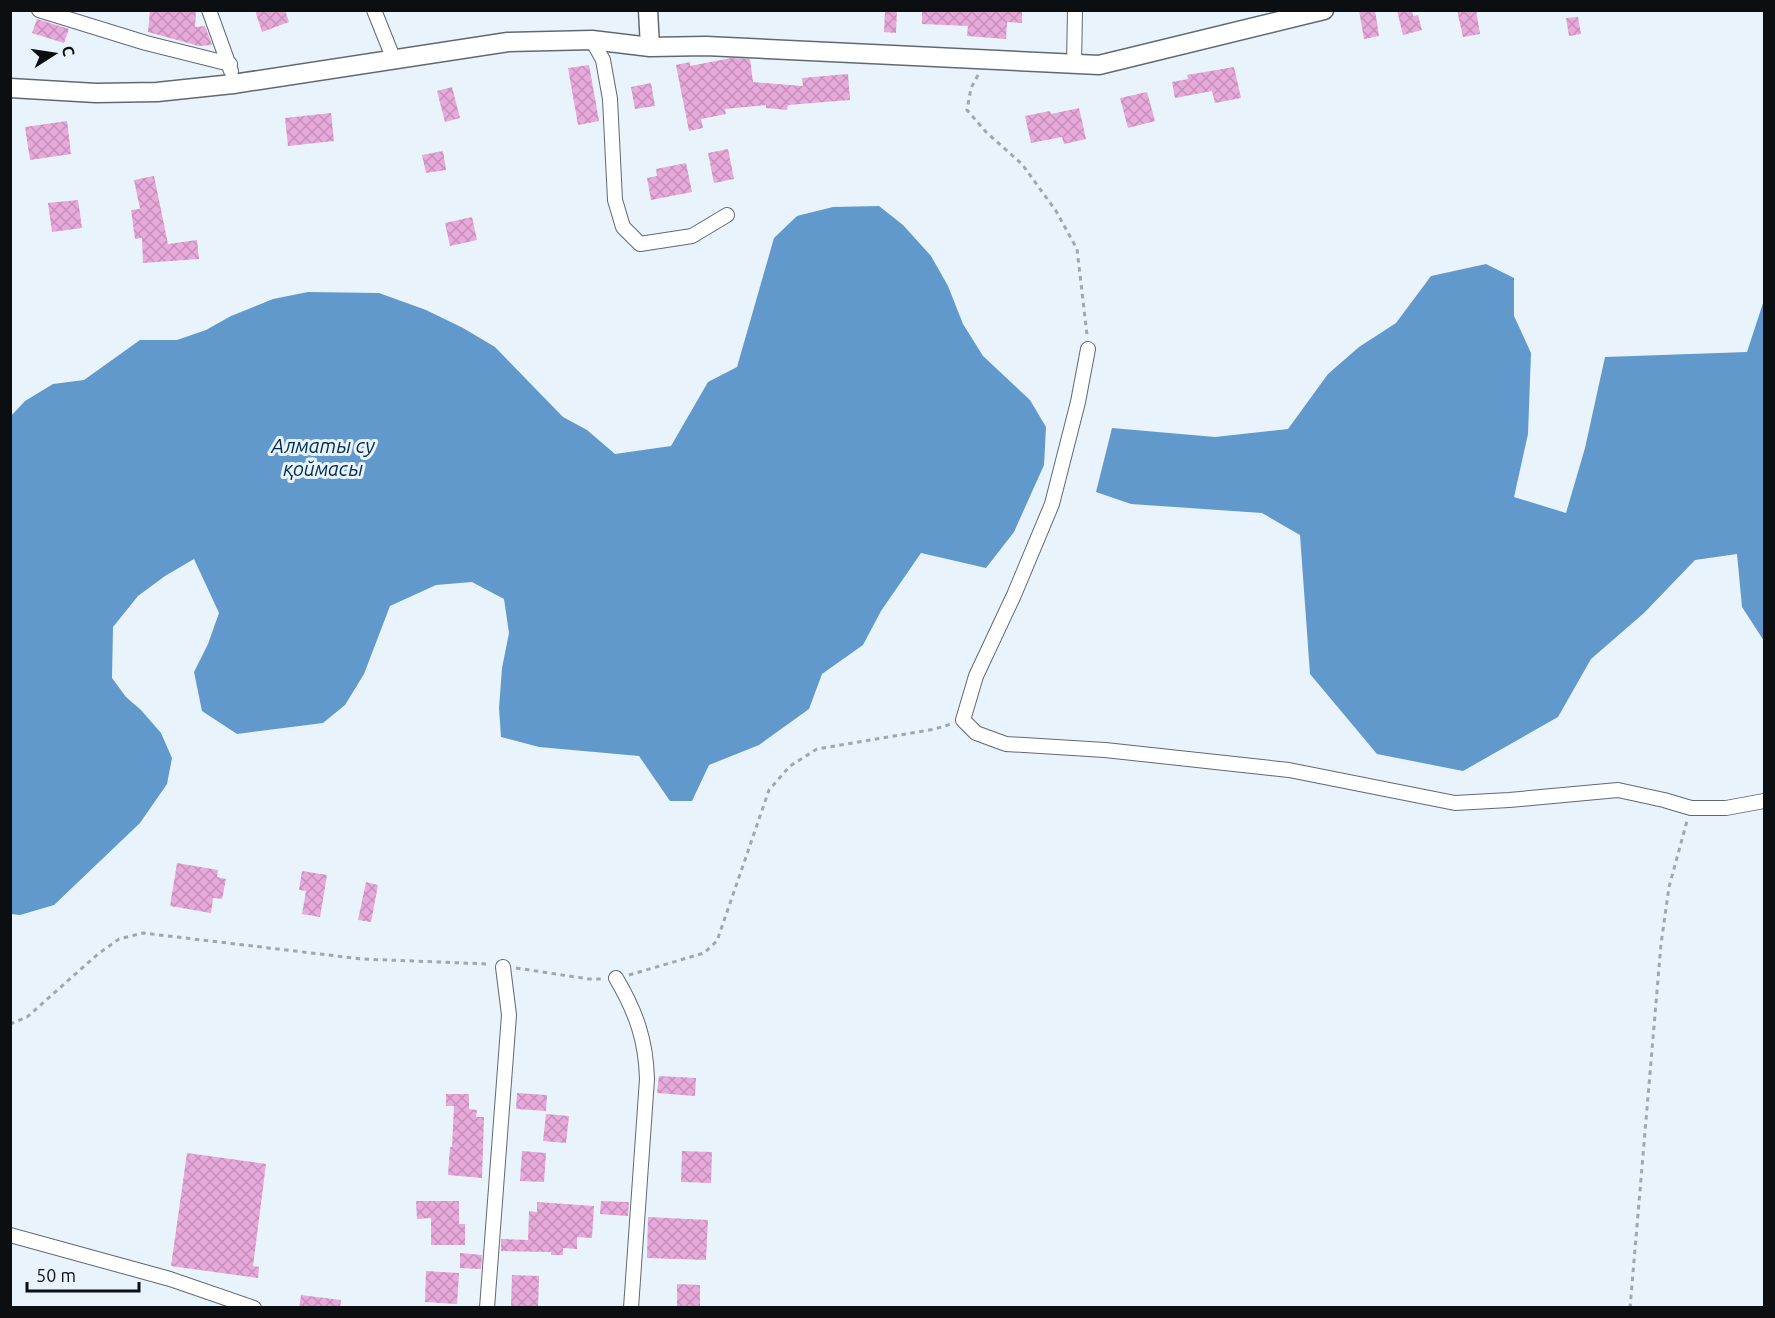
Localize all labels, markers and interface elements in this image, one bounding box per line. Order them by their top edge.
north arrow [24,24,84,84]
text: С [59,44,79,58]
water label: Алматы су қоймасы [270,434,375,480]
scale bar [27,1255,140,1293]
text: 50 m [36,1265,76,1285]

